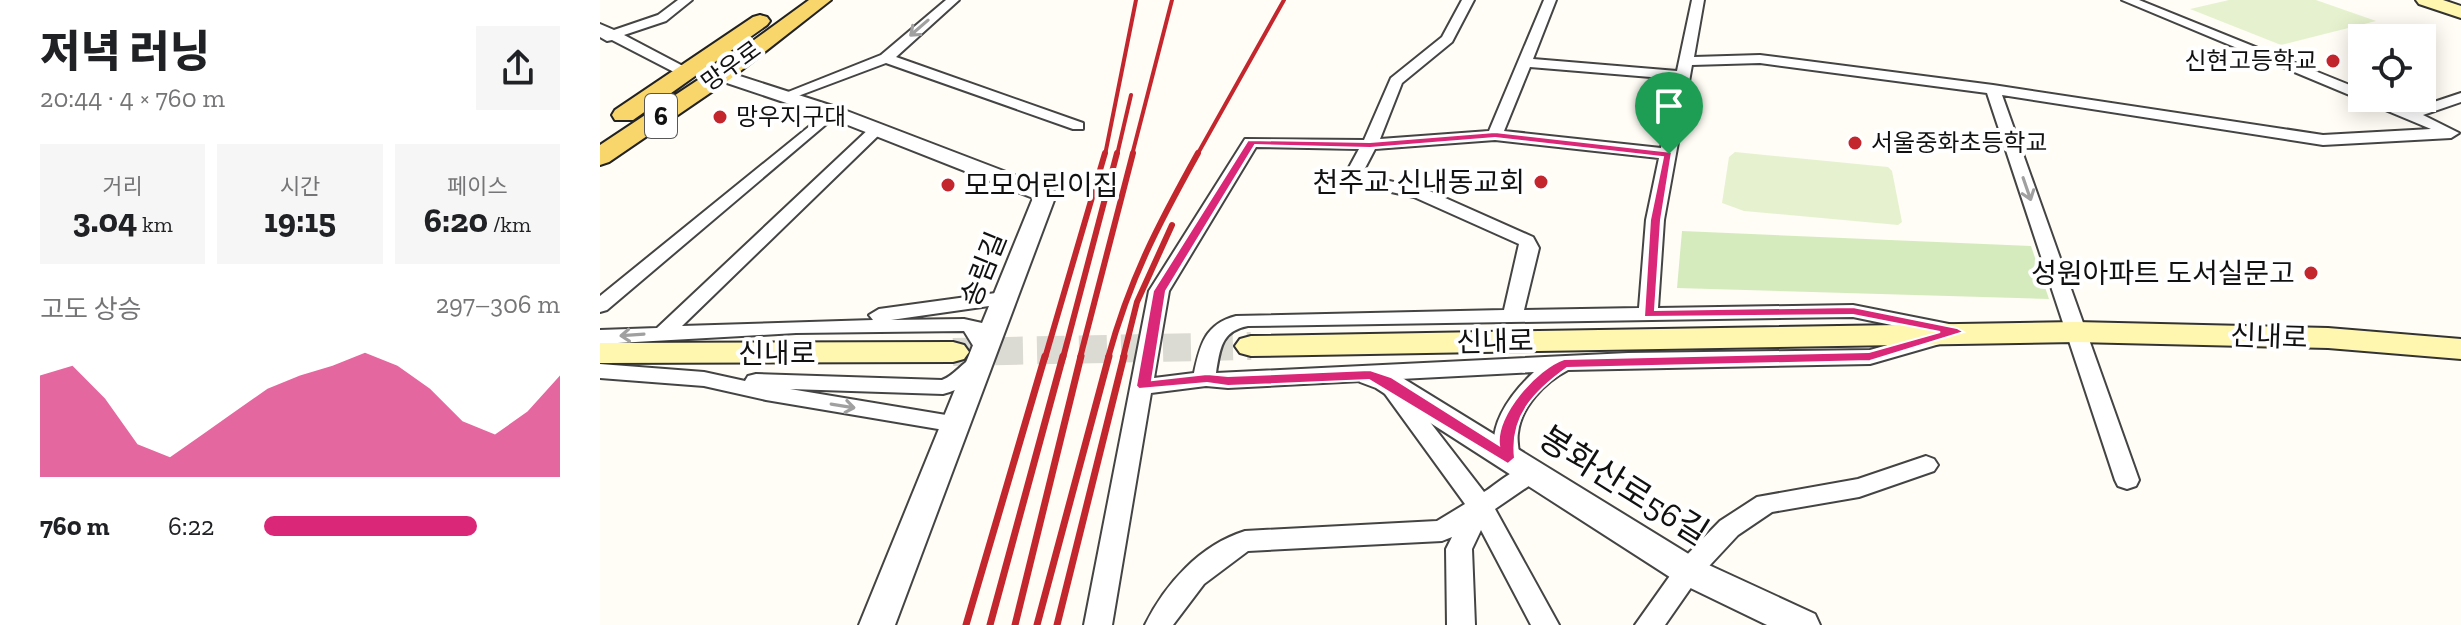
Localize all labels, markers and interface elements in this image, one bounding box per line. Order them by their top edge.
one-way arrow [909,19,930,37]
map controls [2348,24,2436,112]
button: locate [2348,24,2436,112]
text: 저녁 러닝 [40,25,210,78]
button: share [476,26,560,110]
street label: 망우로 [695,34,766,97]
place label: 신현고등학교 [2185,46,2317,75]
marker: 신현고등학교 [2324,52,2342,70]
pin [1635,72,1703,154]
text: 20:44 · 4 × 760 m [40,82,225,114]
icon: arrive [1647,84,1691,128]
road number: 6 [645,94,677,138]
place label: 망우지구대 [736,102,846,131]
marker: 망우지구대 [711,108,729,126]
place label: 서울중화초등학교 [1871,128,2048,157]
marker: 서울중화초등학교 [1846,134,1864,152]
place label: 천주교 신내동교회 [1313,166,1525,199]
place label: 모모어린이집 [964,169,1119,202]
text: 거리 [102,173,143,200]
text: 시간 [280,173,320,200]
text: 페이스 [447,173,508,200]
marker: 천주교 신내동교회 [1532,173,1550,191]
marker: 모모어린이집 [939,176,957,194]
one-way arrow [2021,177,2035,201]
text: 3.04 [73,200,137,241]
text: 19:15 [264,200,336,241]
text: 6:20 [424,200,488,241]
text: km [137,211,173,238]
text: /km [488,211,531,238]
street label: 송림길 [954,227,1013,311]
place label: 성원아파트 도서실문고 [2031,257,2295,290]
marker: 성원아파트 도서실문고 [2302,264,2320,282]
text: 297–306 m [436,288,560,320]
text: 고도 상승 [40,293,142,325]
street label: 신내로 [2230,319,2308,354]
street label: 신내로 [1456,324,1534,359]
one-way arrow [619,328,646,343]
street label: 신내로 [738,337,816,370]
one-way arrow [830,399,855,414]
street label: 봉화산로56길 [1532,417,1716,554]
text: 760 m [40,510,109,542]
text: 6:22 [168,510,214,542]

